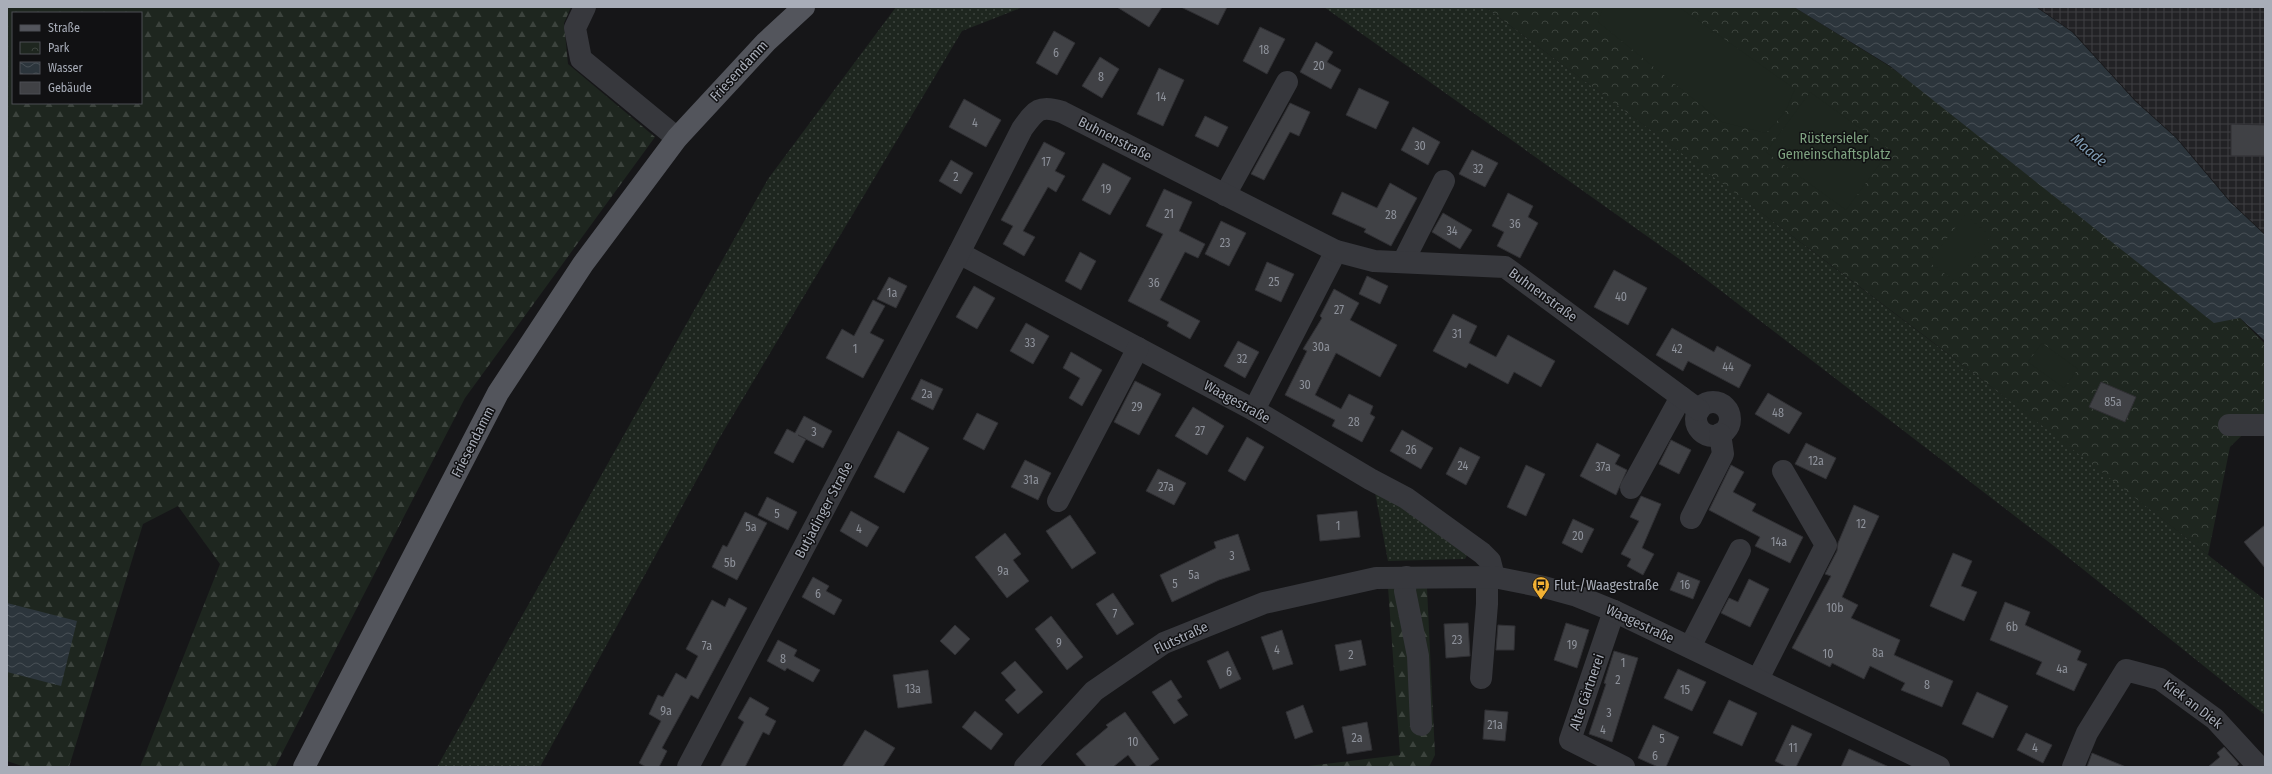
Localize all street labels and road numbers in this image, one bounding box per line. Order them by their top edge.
street label: Friesendamm [706,37,772,105]
street label: Buhnenstraße [1075,113,1155,165]
street label: Buhnenstraße [1506,265,1581,326]
street label: Waagestraße [1201,377,1273,427]
street label: Friesendamm [448,404,498,480]
street label: Butjadinger Straße [791,459,857,561]
street label: Waagestraße [1603,601,1677,647]
street label: Flutstraße [1151,618,1211,658]
street label: Alte Gärtnerei [1566,652,1608,732]
street label: Kiek an Diek [2160,676,2226,733]

